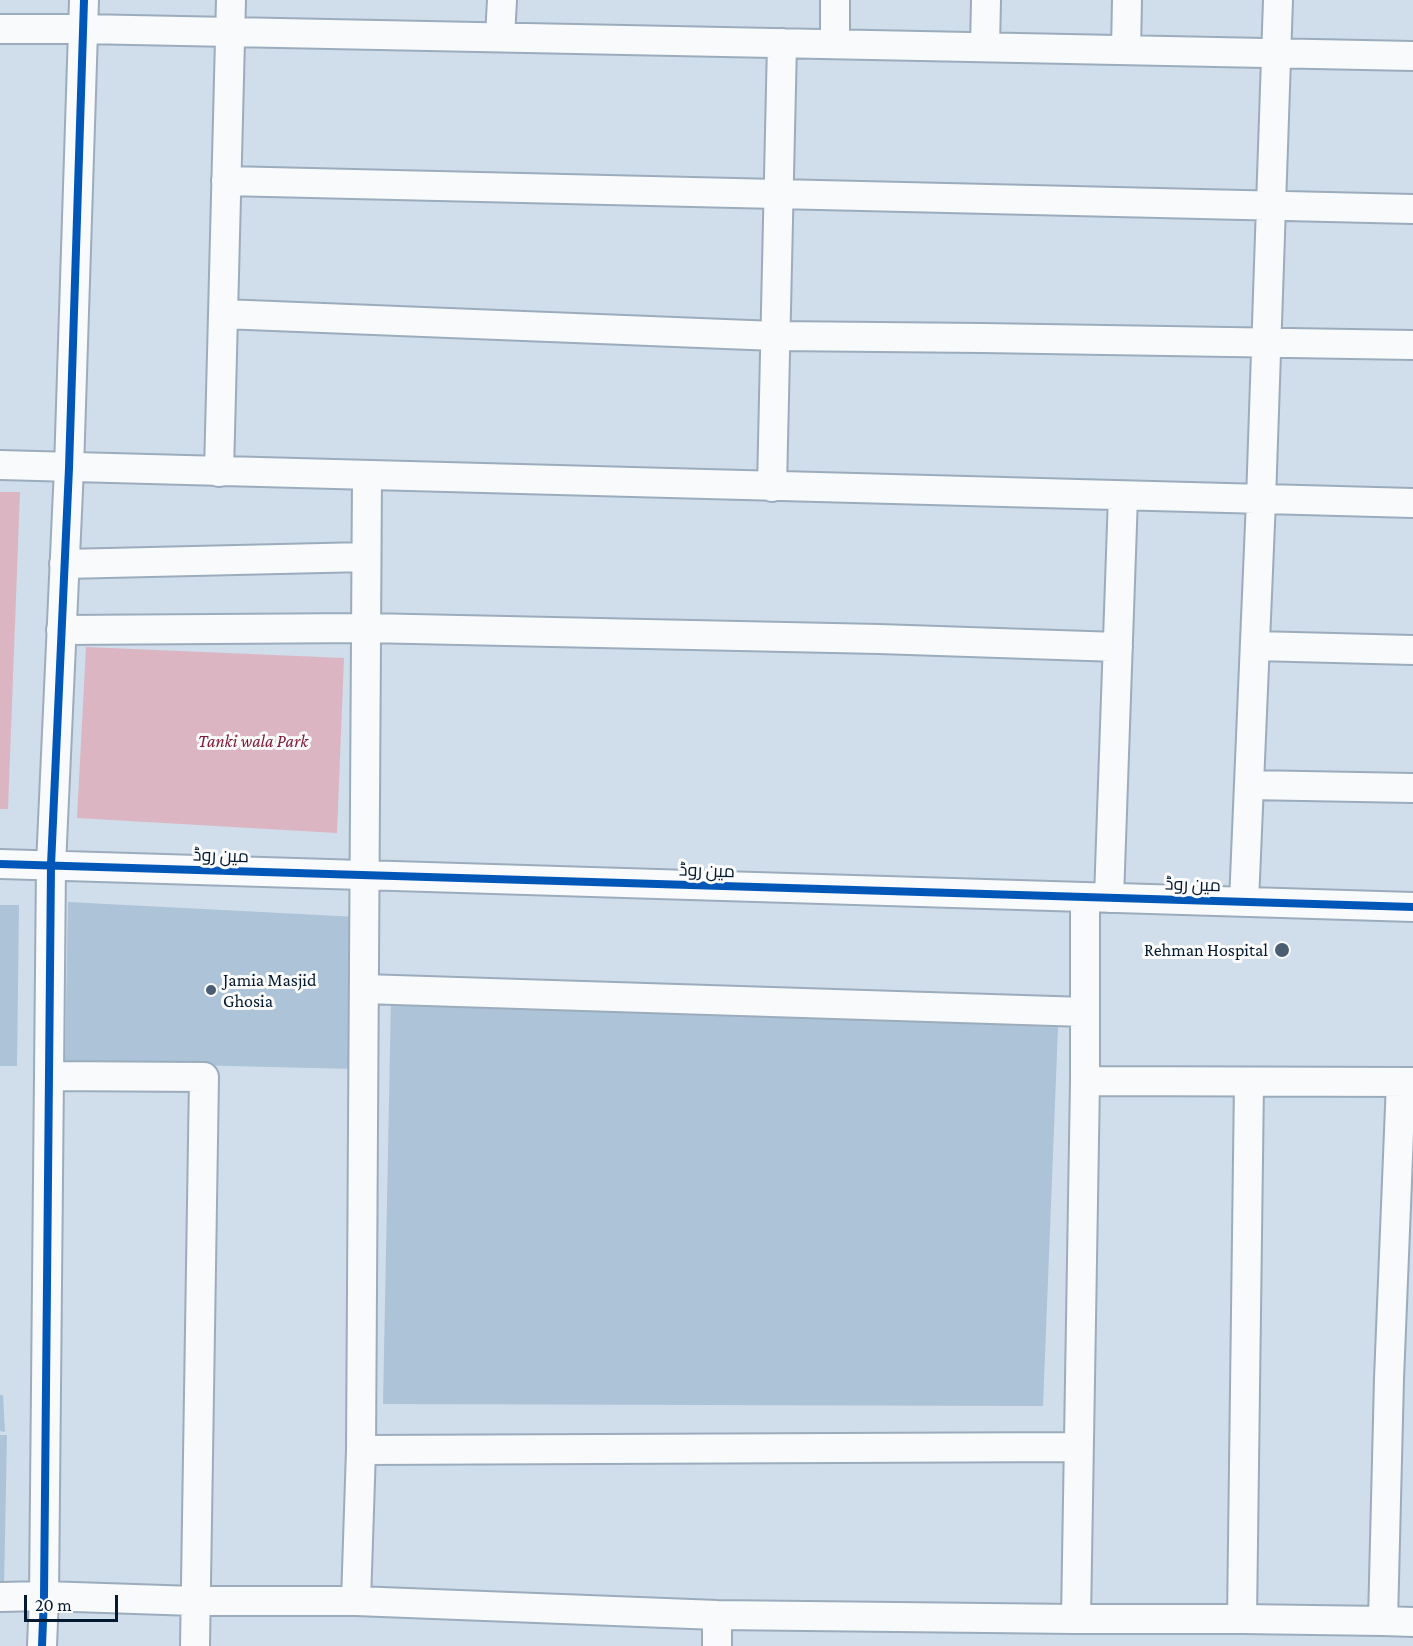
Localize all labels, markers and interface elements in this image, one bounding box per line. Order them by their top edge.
park label: Tanki wala Park [198,730,308,752]
street label: مین روڈ [193,844,249,868]
street label: مین روڈ [679,859,735,883]
street label: مین روڈ [1165,873,1221,897]
place label: Rehman Hospital [1144,939,1268,961]
marker: Rehman Hospital [1273,941,1291,959]
place label: Jamia Masjid Ghosia [223,969,317,1012]
marker: Jamia Masjid Ghosia [204,983,218,997]
scale bar [27,1583,122,1621]
text: 20 m [35,1595,72,1615]

